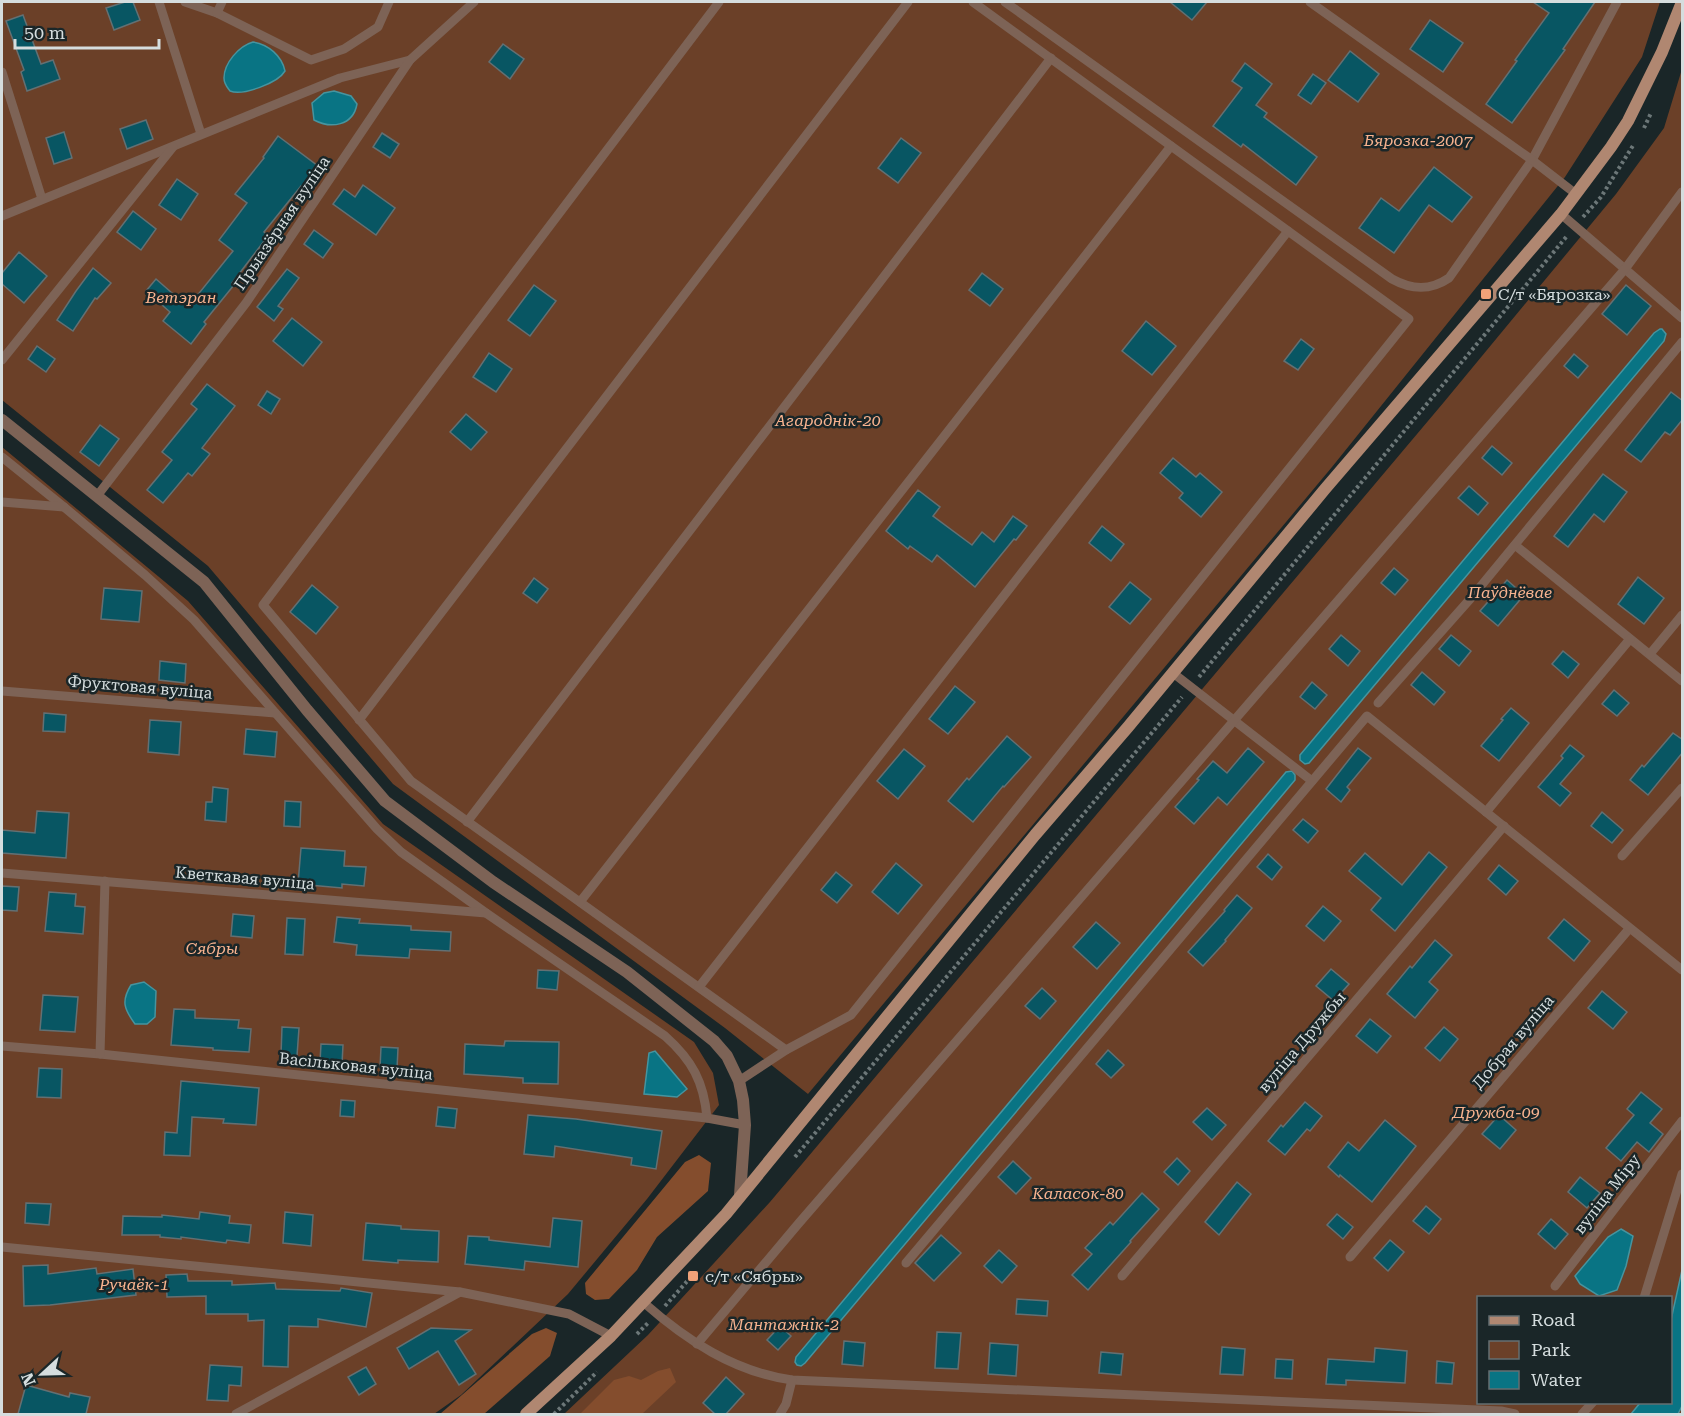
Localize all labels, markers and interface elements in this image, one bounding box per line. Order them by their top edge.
scale bar [15,12,159,50]
text: 50 m [24,22,65,43]
park label: Бярозка-2007 [1363,131,1473,150]
street label: Прыазёрная вуліца [230,152,334,294]
place label: С/т «Бярозка» [1498,285,1611,304]
marker: С/т «Бярозка» [1479,287,1493,301]
park label: Ветэран [144,288,217,307]
park label: Агароднік-20 [774,411,881,430]
park label: Паўднёвае [1467,583,1552,602]
street label: Фруктовая вуліца [67,671,214,703]
street label: Кветкавая вуліца [174,862,316,894]
park label: Сябры [186,939,238,958]
street label: вуліца Дружбы [1254,988,1350,1096]
street label: Добрая вуліца [1468,991,1558,1093]
street label: Васільковая вуліца [278,1048,434,1084]
park label: Дружба-09 [1451,1103,1540,1122]
street label: вуліца Міру [1570,1150,1644,1238]
park label: Каласок-80 [1031,1184,1124,1203]
place label: с/т «Сябры» [705,1267,803,1286]
marker: с/т «Сябры» [686,1269,700,1283]
park label: Ручаёк-1 [98,1275,169,1294]
legend [1477,1296,1672,1404]
text: Road [1531,1309,1576,1330]
park label: Мантажнік-2 [728,1315,839,1334]
text: Park [1531,1339,1571,1360]
north arrow [12,1344,72,1404]
text: Water [1531,1369,1582,1390]
text: N [17,1370,40,1389]

